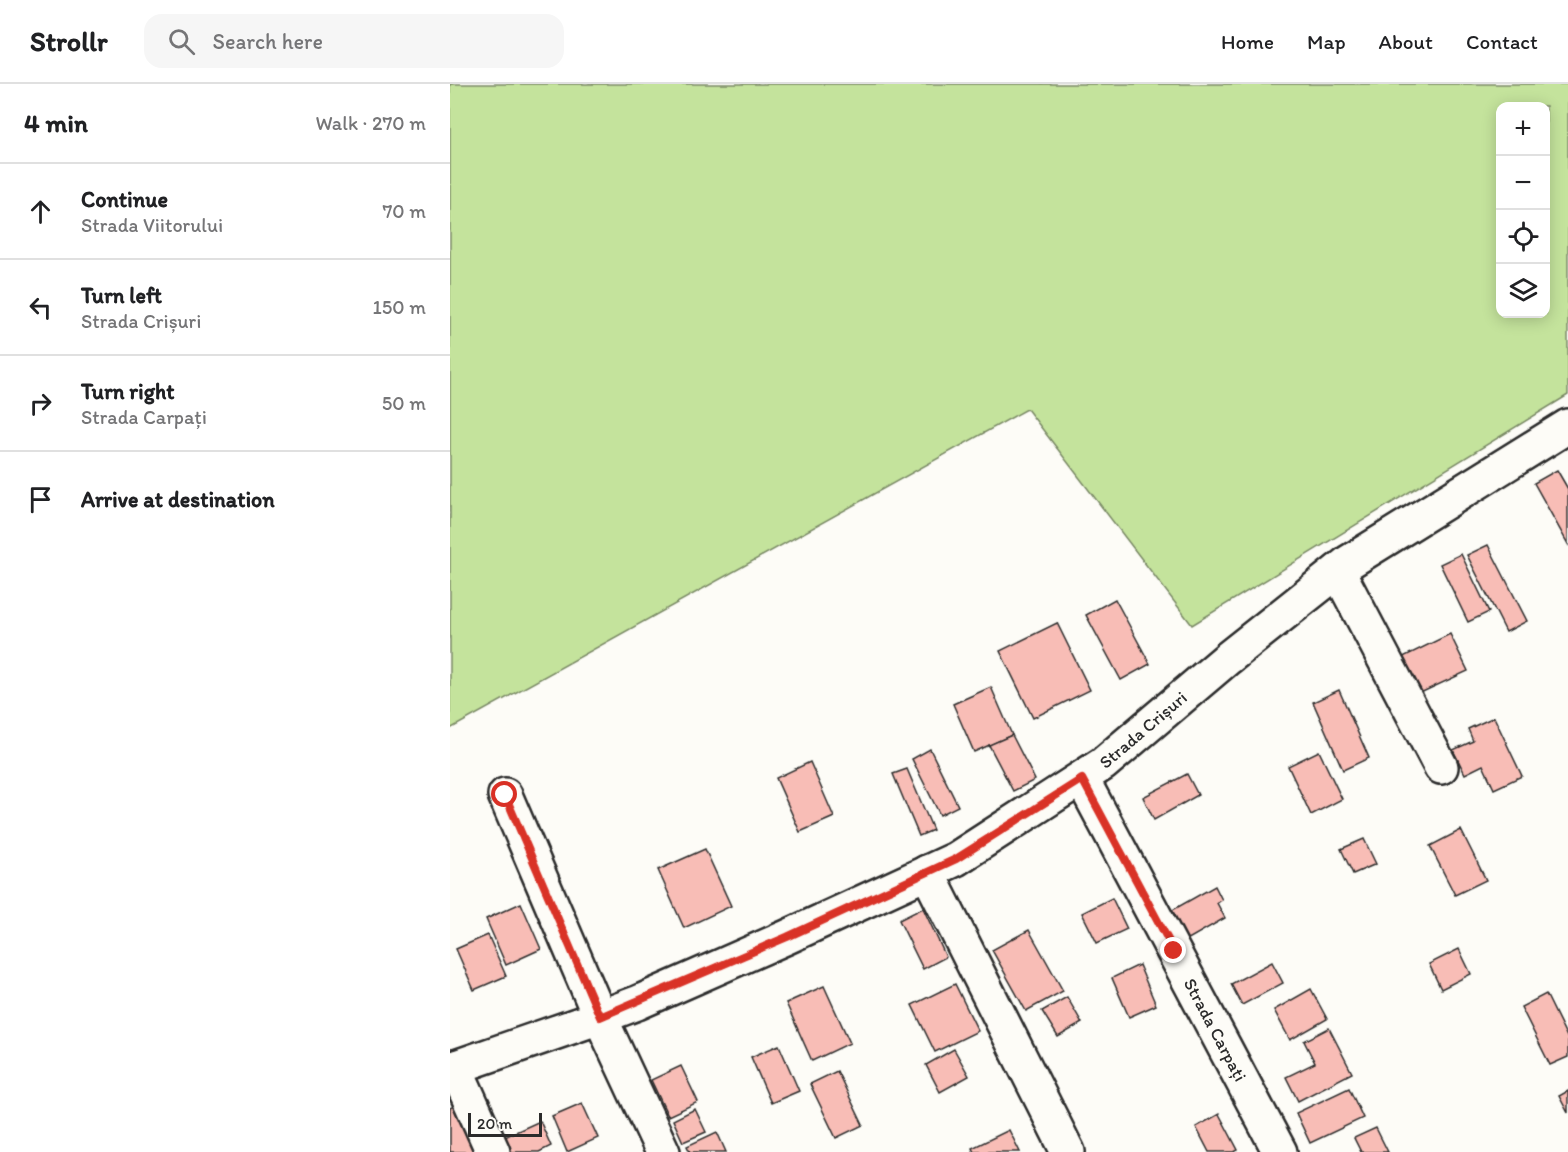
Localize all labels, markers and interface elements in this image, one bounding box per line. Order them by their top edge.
search box [144,14,564,68]
text: Strollr [30,24,108,58]
icon: search [165,25,198,58]
text: Search here [213,28,323,55]
text: Home [1221,29,1274,54]
text: Map [1307,29,1346,54]
text: About [1379,29,1433,54]
text: Contact [1466,29,1538,54]
map controls [1496,102,1550,318]
button: + [1496,102,1550,156]
text: 4 min [24,107,88,139]
text: Walk · 270 m [315,111,426,135]
button: − [1496,156,1550,210]
text: Continue [81,186,168,213]
icon: ahead [24,195,57,228]
text: 70 m [382,199,426,223]
button: locate [1496,210,1550,264]
text: Strada Viitorului [81,213,223,237]
button: layers [1496,264,1550,318]
text: Turn left [81,282,162,309]
icon: left [24,291,57,324]
text: 150 m [373,295,426,319]
text: Strada Crișuri [81,309,201,333]
text: Turn right [81,378,175,405]
icon: right [24,387,57,420]
text: 50 m [382,391,426,415]
text: Strada Carpați [81,405,207,429]
icon: arrive [24,483,57,516]
text: Arrive at destination [81,486,275,513]
street label: Strada Crișuri [1095,687,1192,773]
route start [491,781,517,807]
route end [1160,937,1186,963]
street label: Strada Carpați [1179,975,1251,1085]
scale bar [468,1110,542,1138]
text: 20 m [477,1114,512,1133]

